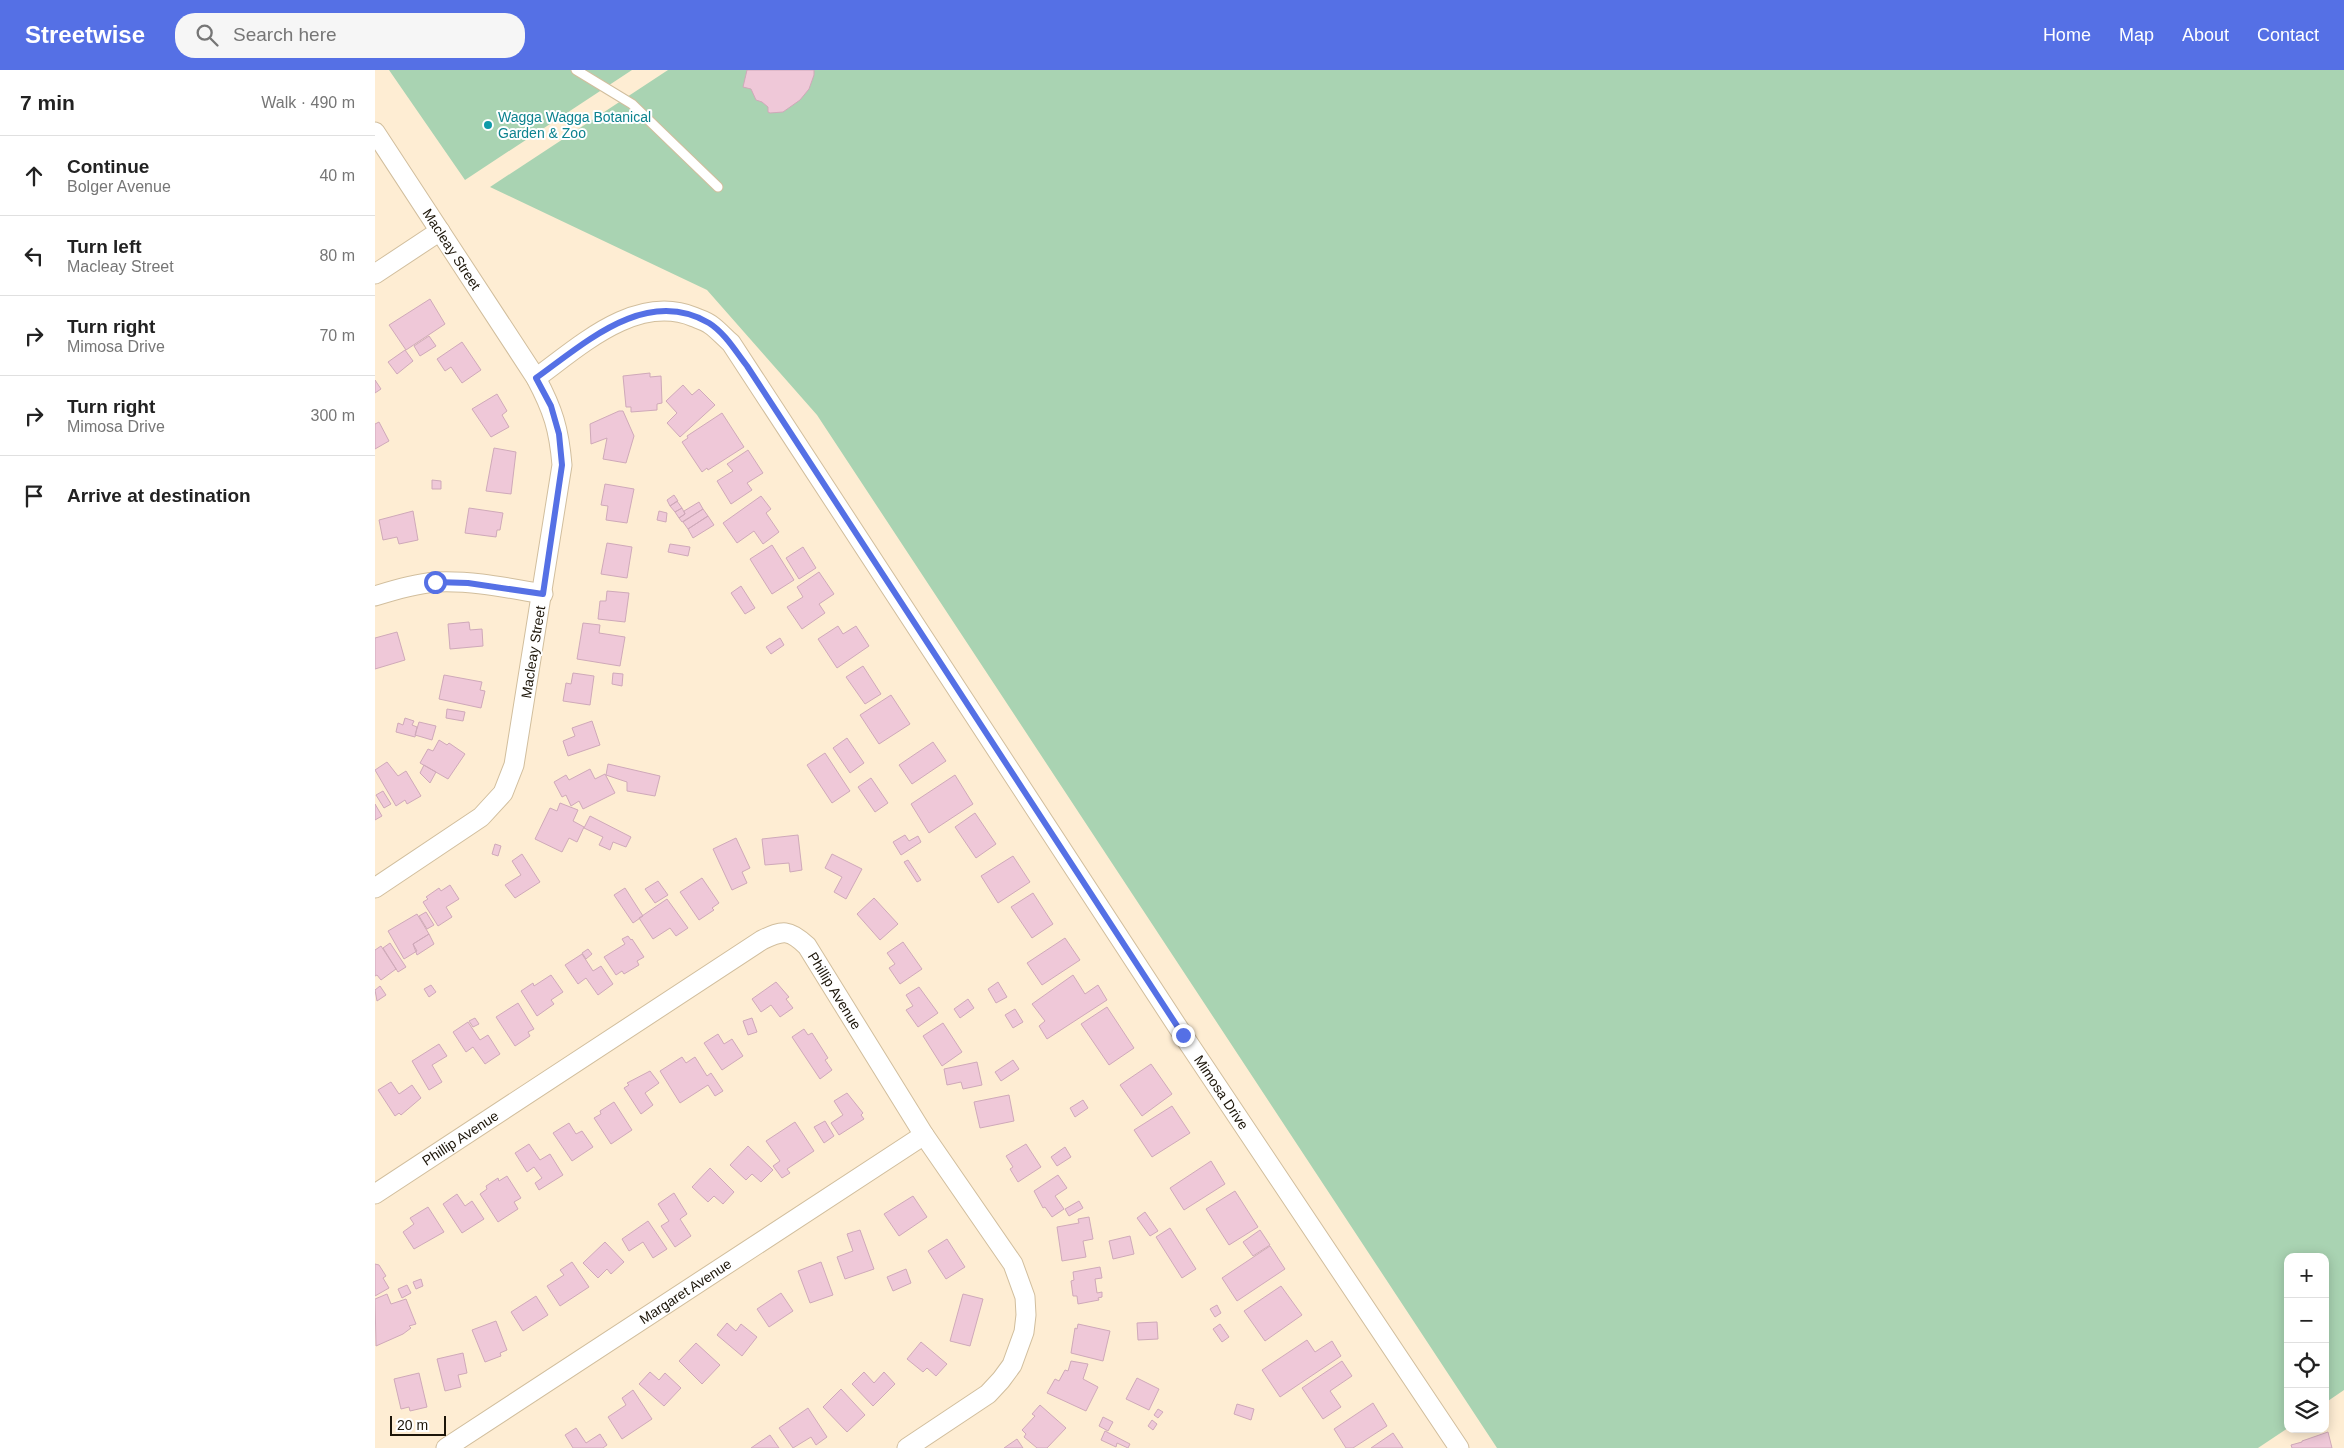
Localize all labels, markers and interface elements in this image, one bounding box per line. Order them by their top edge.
search box [175,13,525,58]
text: Streetwise [25,21,145,48]
icon: search [193,21,221,49]
text: Search here [233,24,337,45]
text: Home [2043,25,2091,45]
text: Map [2119,25,2154,45]
text: About [2182,25,2229,45]
text: Contact [2257,25,2319,45]
text: 7 min [20,91,75,114]
text: Walk · 490 m [261,94,355,111]
place label: Wagga Wagga Botanical Garden & Zoo [498,109,651,141]
marker: Wagga Wagga Botanical Garden & Zoo [482,119,494,131]
text: Continue [67,156,149,177]
icon: ahead [20,162,48,190]
text: 40 m [319,167,355,184]
text: Bolger Avenue [67,178,171,195]
street label: Macleay Street [419,206,484,293]
text: Turn left [67,236,142,257]
icon: left [20,242,48,270]
text: 80 m [319,247,355,264]
text: Macleay Street [67,258,174,275]
text: Turn right [67,316,155,337]
icon: right [20,322,48,350]
text: 70 m [319,327,355,344]
text: Mimosa Drive [67,338,165,355]
text: Turn right [67,396,155,417]
icon: right [20,402,48,430]
text: 300 m [311,407,355,424]
text: Mimosa Drive [67,418,165,435]
icon: arrive [20,482,48,510]
text: Arrive at destination [67,485,251,506]
route start [424,571,447,594]
street label: Macleay Street [518,605,548,699]
street label: Phillip Avenue [805,949,865,1032]
route end [1172,1024,1195,1047]
street label: Mimosa Drive [1191,1052,1252,1133]
street label: Phillip Avenue [419,1107,502,1169]
map controls [2284,1253,2329,1433]
button: + [2284,1253,2329,1298]
street label: Margaret Avenue [636,1255,734,1327]
button: − [2284,1298,2329,1343]
button: locate [2284,1343,2329,1388]
button: layers [2284,1388,2329,1433]
scale bar [390,1413,446,1436]
text: 20 m [397,1417,428,1433]

